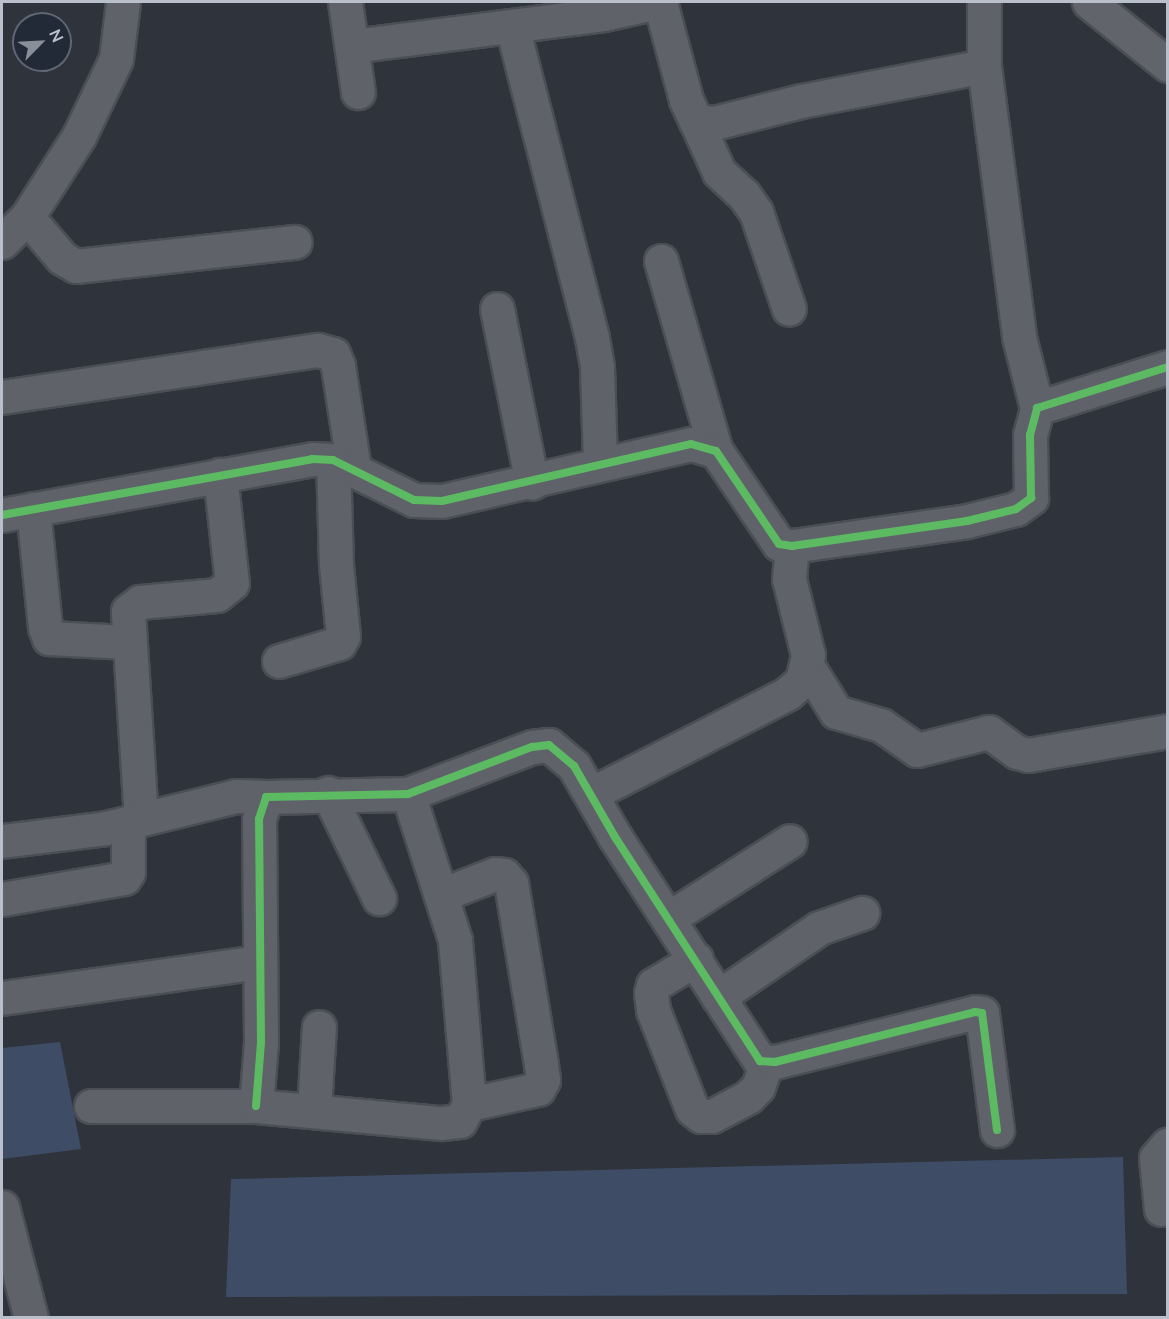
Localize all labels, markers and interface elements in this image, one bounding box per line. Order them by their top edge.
north arrow [12,12,72,72]
text: N [45,26,68,45]

